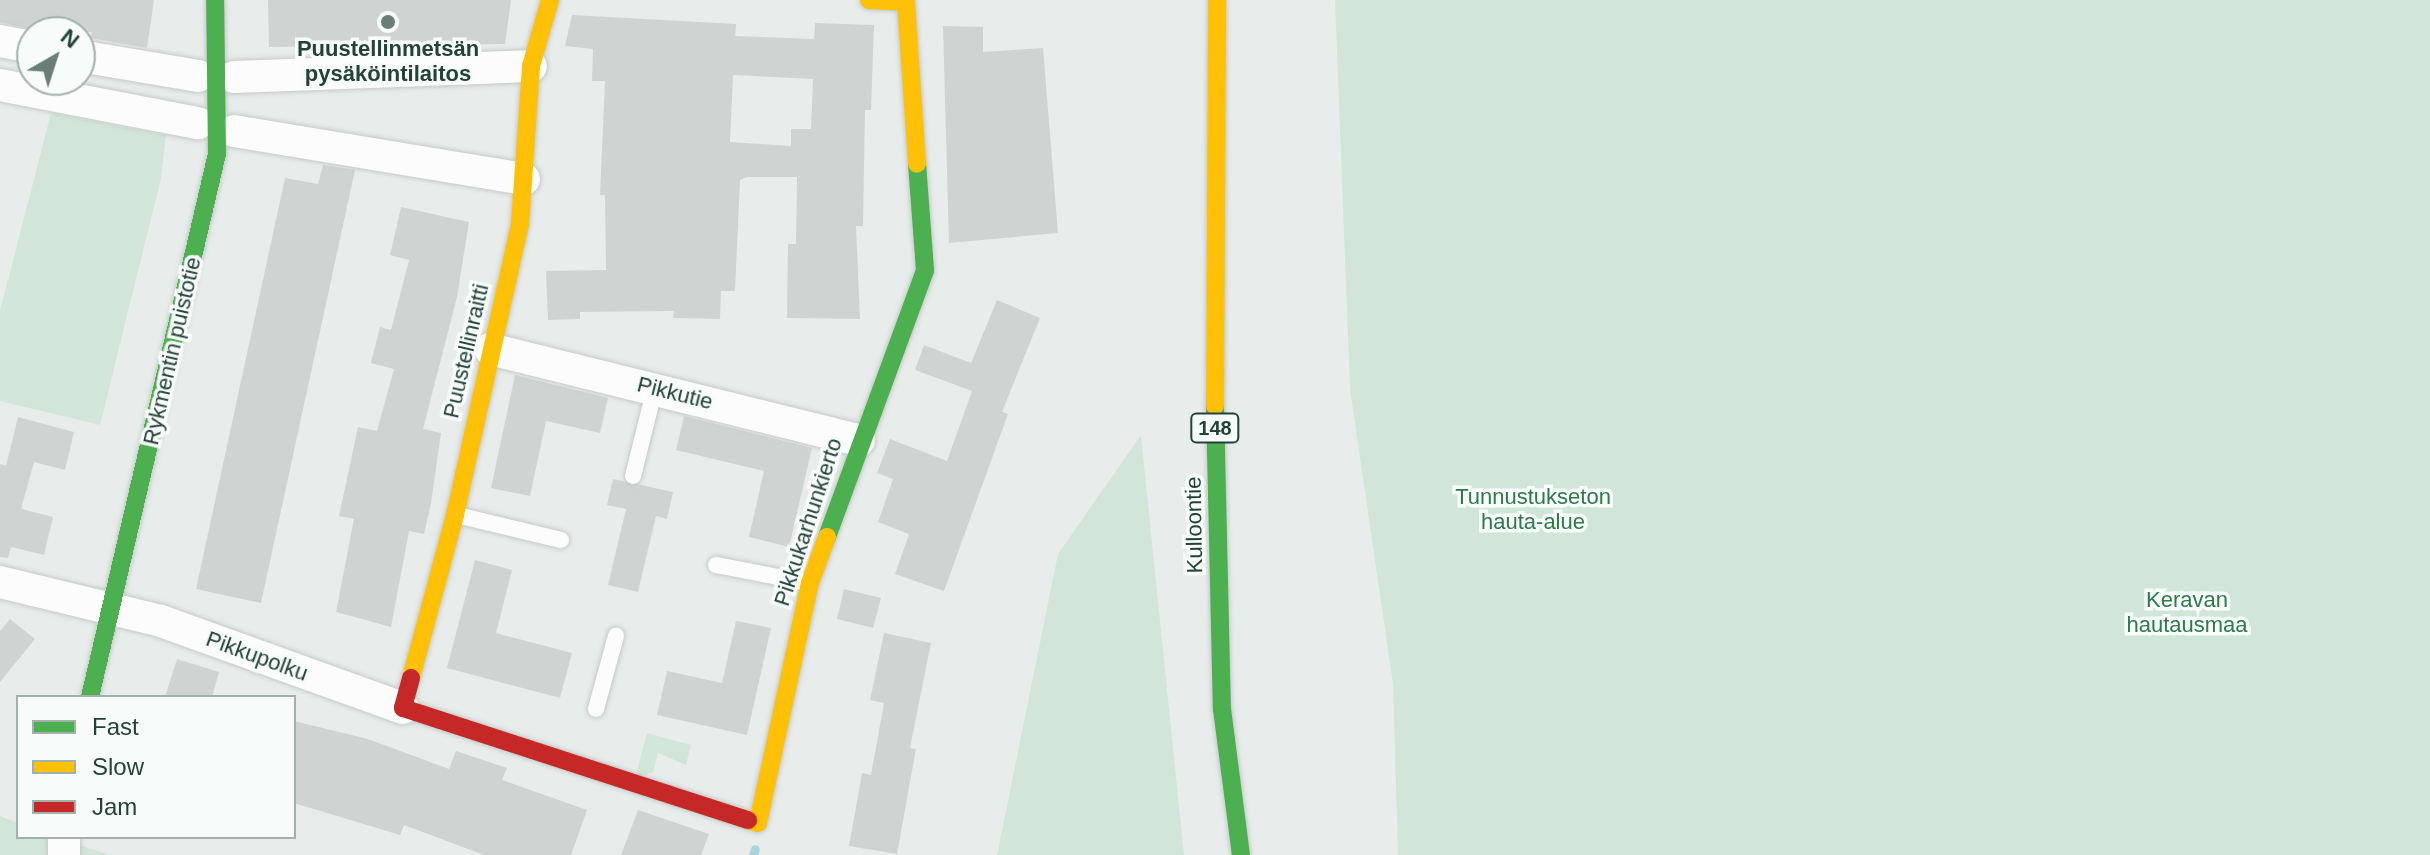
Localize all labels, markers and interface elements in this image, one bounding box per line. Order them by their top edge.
marker: Puustellinmetsän pysäköintilaitos [379,13,397,31]
north arrow [16,16,96,96]
text: N [56,24,84,53]
place label: Puustellinmetsän pysäköintilaitos [297,35,479,86]
street label: Rykmentin puistotie [138,255,206,447]
street label: Puustellinraitti [438,281,494,421]
street label: Pikkutie [634,371,716,415]
road number: 148 [1189,412,1241,444]
street label: Pikkukarhunkierto [768,435,848,609]
street label: Kulloontie [1180,476,1208,574]
park label: Tunnustukseton hauta-alue [1455,483,1611,534]
park label: Keravan hautausmaa [2126,586,2248,638]
street label: Pikkupolku [202,625,312,687]
legend [16,695,296,839]
text: Fast [92,713,139,740]
text: Slow [92,753,144,780]
text: Jam [92,793,137,820]

